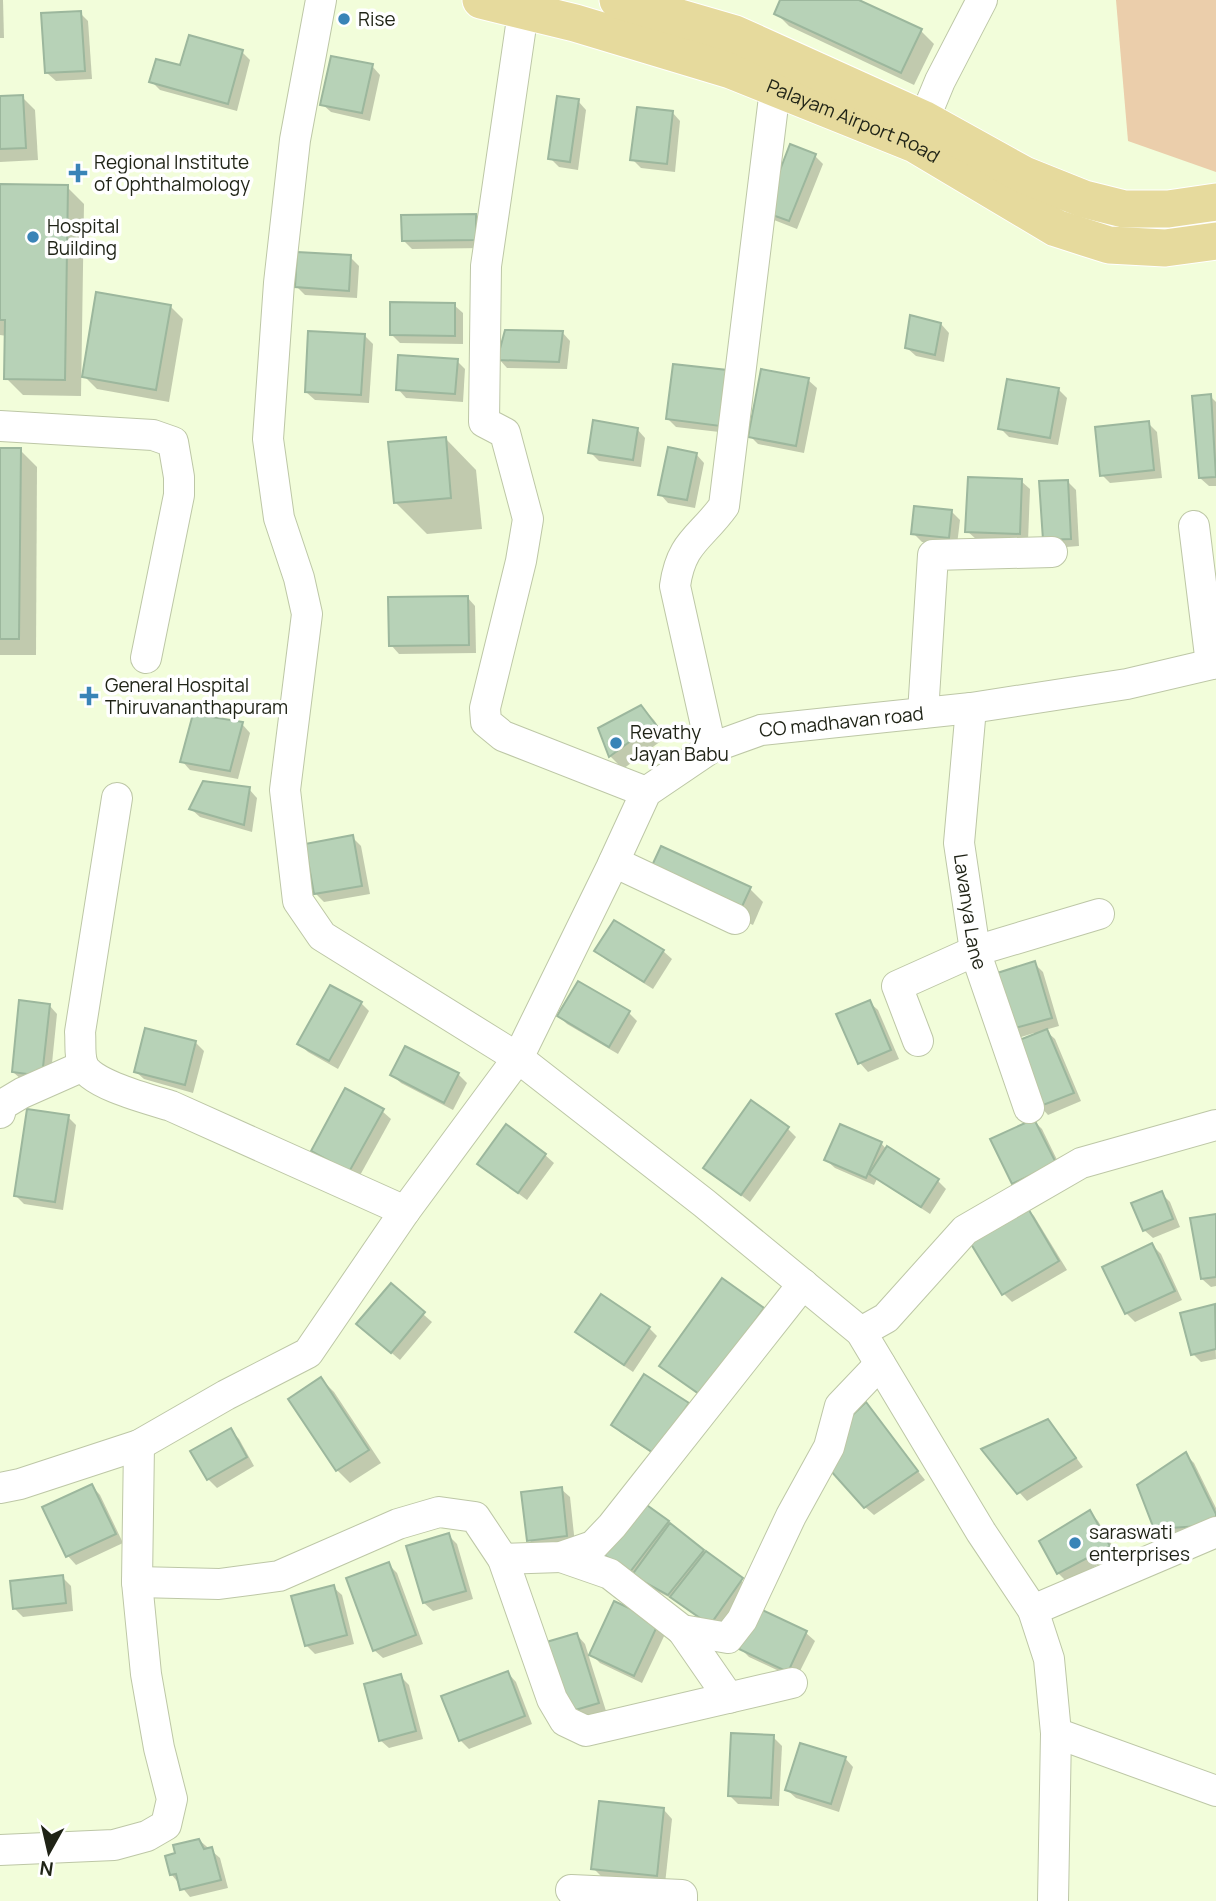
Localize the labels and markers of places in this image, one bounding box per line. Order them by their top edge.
place label: Rise [358,6,396,32]
marker: Rise [336,11,352,27]
place label: Regional Institute of Ophthalmology [94,149,250,197]
marker: Regional Institute of Ophthalmology [68,163,88,183]
place label: Hospital Building [47,213,119,261]
marker: Hospital Building [25,229,41,245]
place label: General Hospital Thiruvananthapuram [105,672,288,720]
marker: General Hospital Thiruvananthapuram [79,686,99,706]
place label: Revathy Jayan Babu [630,719,729,767]
marker: Revathy Jayan Babu [608,735,624,751]
place label: saraswati enterprises [1089,1519,1190,1567]
marker: saraswati enterprises [1067,1535,1083,1551]

